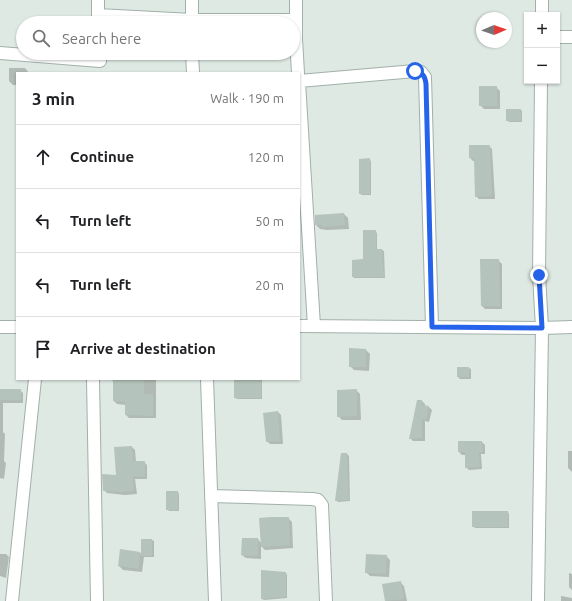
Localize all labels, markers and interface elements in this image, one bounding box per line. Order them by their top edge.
north arrow [476,12,512,48]
map controls [524,12,560,84]
button: + [524,12,560,48]
search box [16,16,300,60]
icon: search [30,27,52,49]
text: Search here [62,30,141,47]
button: − [524,48,560,84]
route start [406,62,424,80]
text: 3 min [32,89,75,108]
text: Walk · 190 m [210,91,284,105]
icon: ahead [32,146,54,168]
text: Continue [70,148,134,165]
text: 120 m [248,150,284,164]
icon: left [32,210,54,232]
text: Turn left [70,212,131,229]
text: 50 m [255,214,284,228]
route end [530,266,548,284]
icon: left [32,274,54,296]
text: Turn left [70,276,131,293]
text: 20 m [255,278,284,292]
icon: arrive [32,338,54,360]
text: Arrive at destination [70,340,216,357]

